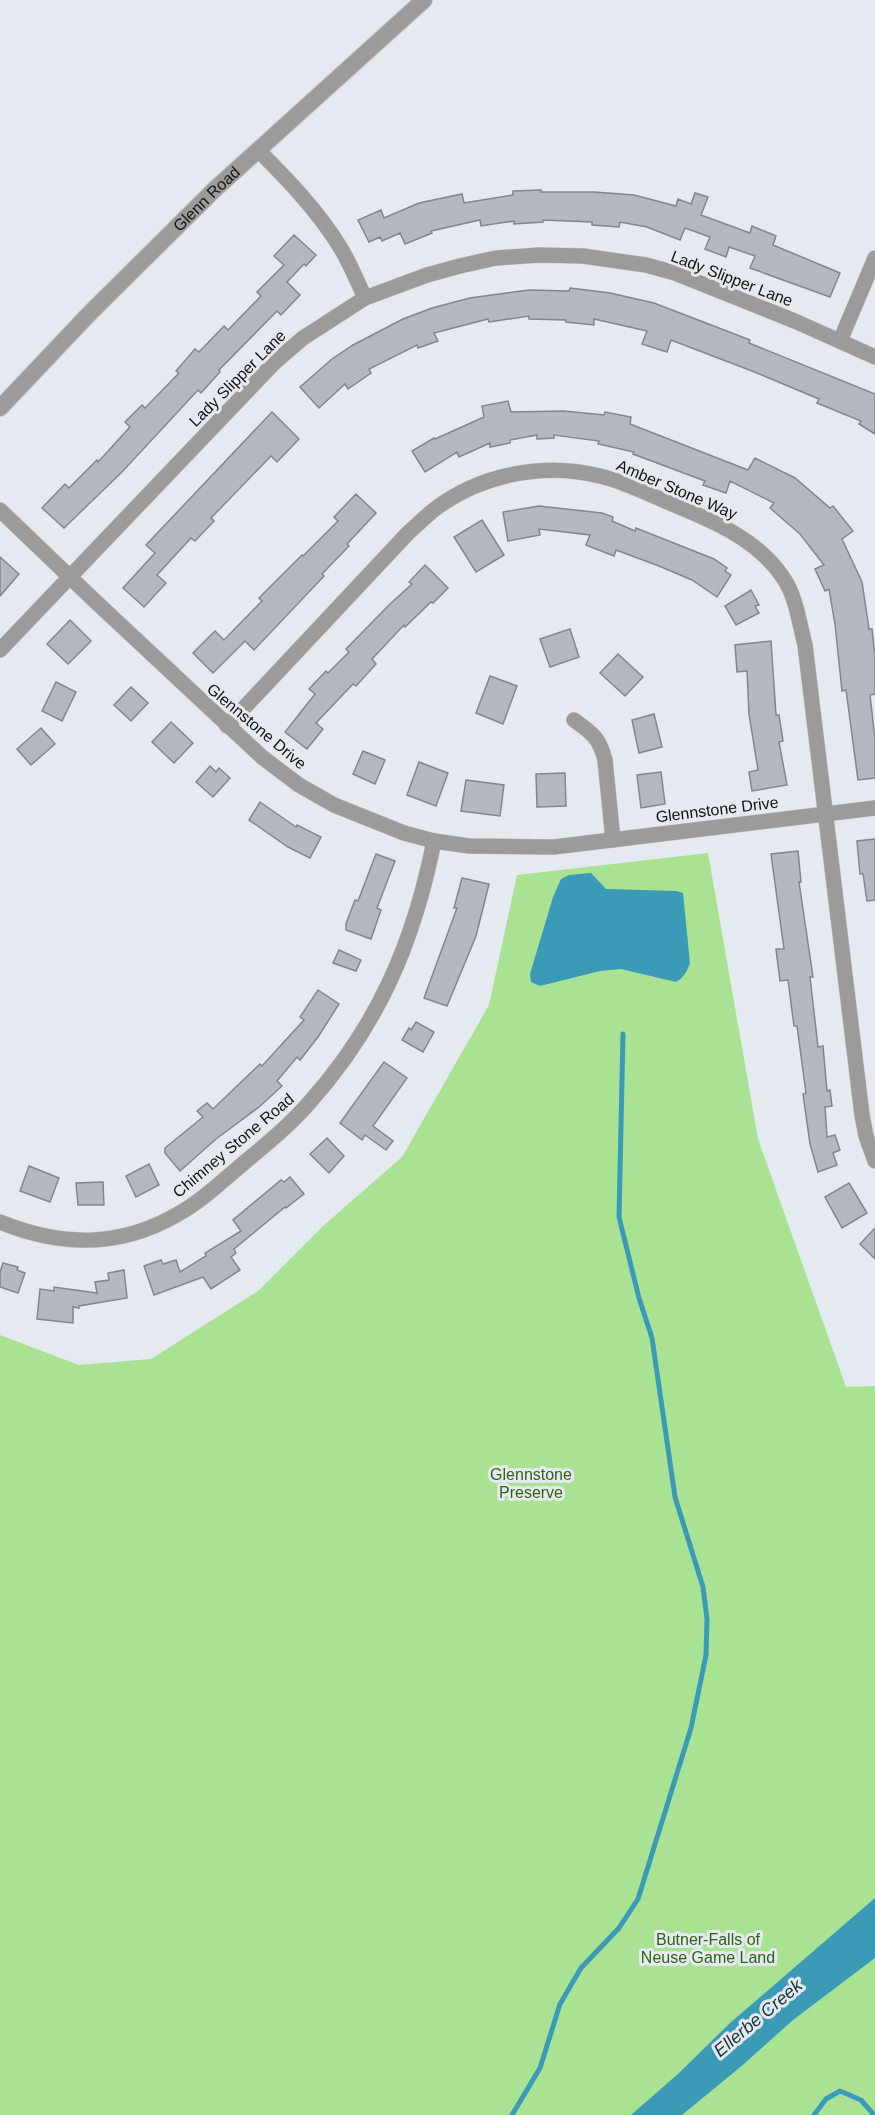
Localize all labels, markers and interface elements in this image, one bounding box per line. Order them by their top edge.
street label: Glenn Road [170,163,243,235]
street label: Lady Slipper Lane [669,247,795,310]
street label: Lady Slipper Lane [186,327,289,430]
street label: Amber Stone Way [614,456,740,523]
street label: Glennstone Drive [204,680,310,773]
street label: Glennstone Drive [655,794,780,825]
street label: Chimney Stone Road [170,1090,297,1201]
park label: Glennstone Preserve [490,1466,572,1501]
park label: Butner-Falls of Neuse Game Land [641,1931,775,1966]
water label: Ellerbe Creek [710,1975,807,2061]

